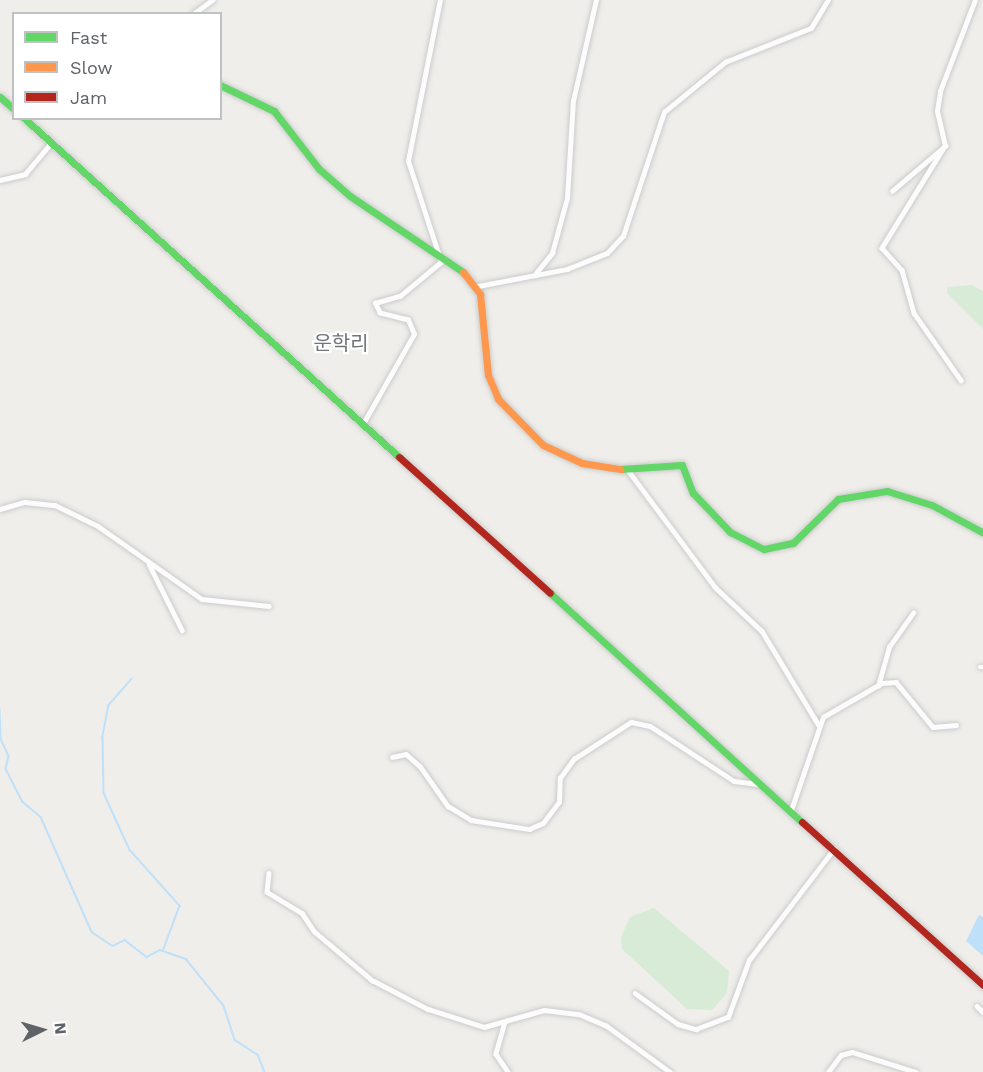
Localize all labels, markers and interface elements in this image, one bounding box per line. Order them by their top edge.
legend [12,12,222,120]
text: Fast [70,27,107,48]
text: Slow [70,57,113,78]
text: Jam [70,87,107,108]
district label: 운학리 [313,331,369,355]
north arrow [12,1000,72,1060]
text: N [50,1022,70,1035]

